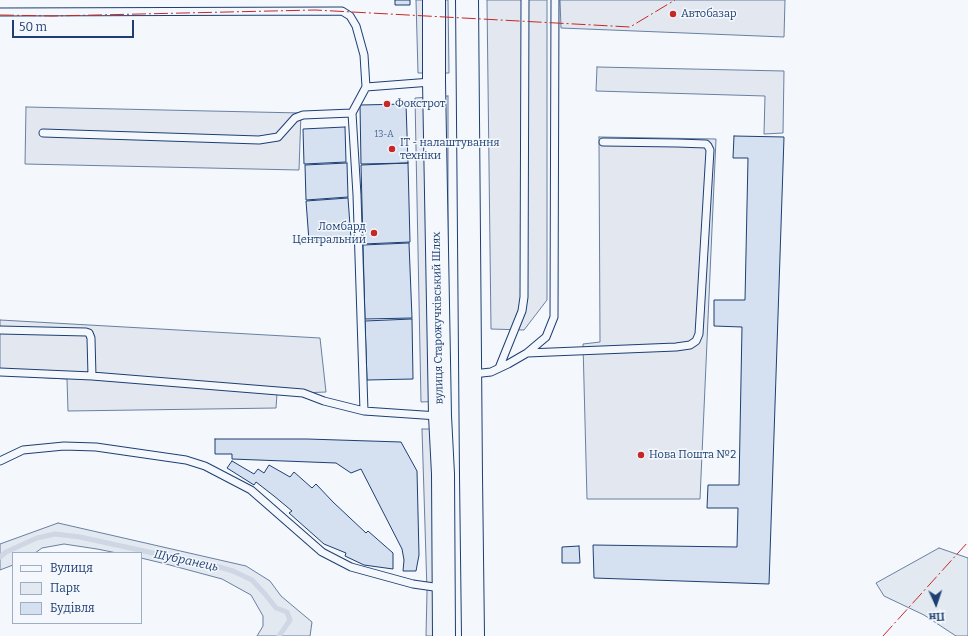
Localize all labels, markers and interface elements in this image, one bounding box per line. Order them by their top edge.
place label: Автобазар [681,7,736,21]
marker: Автобазар [668,9,678,19]
scale bar [14,12,136,38]
text: 50 m [19,20,47,34]
place label: Фокстрот [395,97,445,111]
marker: Фокстрот [382,99,392,109]
house number: 13-А [374,129,394,139]
place label: ІТ - налаштування техніки [400,136,500,162]
marker: ІТ - налаштування техніки [387,144,397,154]
place label: Ломбард Центральний [292,220,366,246]
marker: Ломбард Центральний [369,228,379,238]
street label: вулиця Старожучківський Шлях [430,232,446,404]
place label: Нова Пошта №2 [649,448,736,462]
marker: Нова Пошта №2 [636,450,646,460]
water label: Шубранець [152,547,220,575]
legend [12,552,142,624]
text: Вулиця [50,561,93,575]
text: Парк [50,581,80,595]
north arrow [916,584,956,624]
text: Будівля [50,601,95,615]
text: Пн [928,610,945,623]

